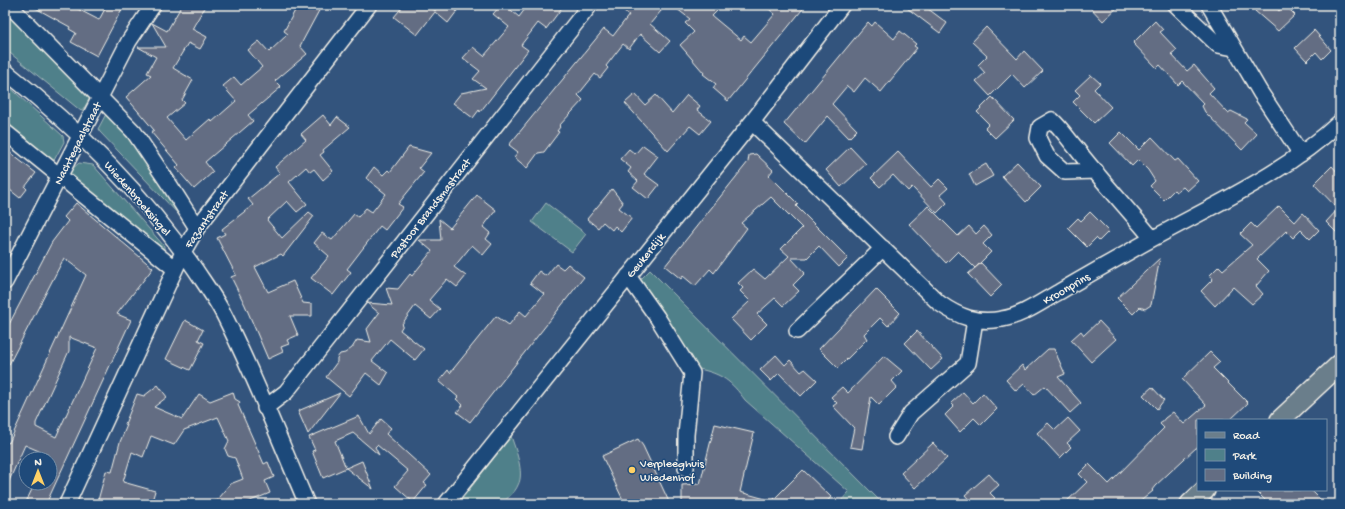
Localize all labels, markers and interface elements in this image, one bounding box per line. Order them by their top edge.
street label: Nachtegaalstraat [52,99,106,187]
street label: Pastoor Brandsmastraat [387,155,476,263]
street label: Wiedenbroeksingel [100,159,173,240]
street label: Fazantstraat [182,188,233,252]
street label: Geukerdijk [624,230,670,282]
street label: Kroonprins [1041,270,1093,309]
legend [1197,419,1327,491]
text: Road [1233,430,1260,444]
text: Park [1232,450,1258,464]
north arrow [18,451,58,491]
text: N [34,457,42,469]
place label: Verpleeghuis Wiedenhof [639,458,705,486]
marker: Verpleeghuis Wiedenhof [627,465,637,475]
text: Building [1232,470,1272,484]

